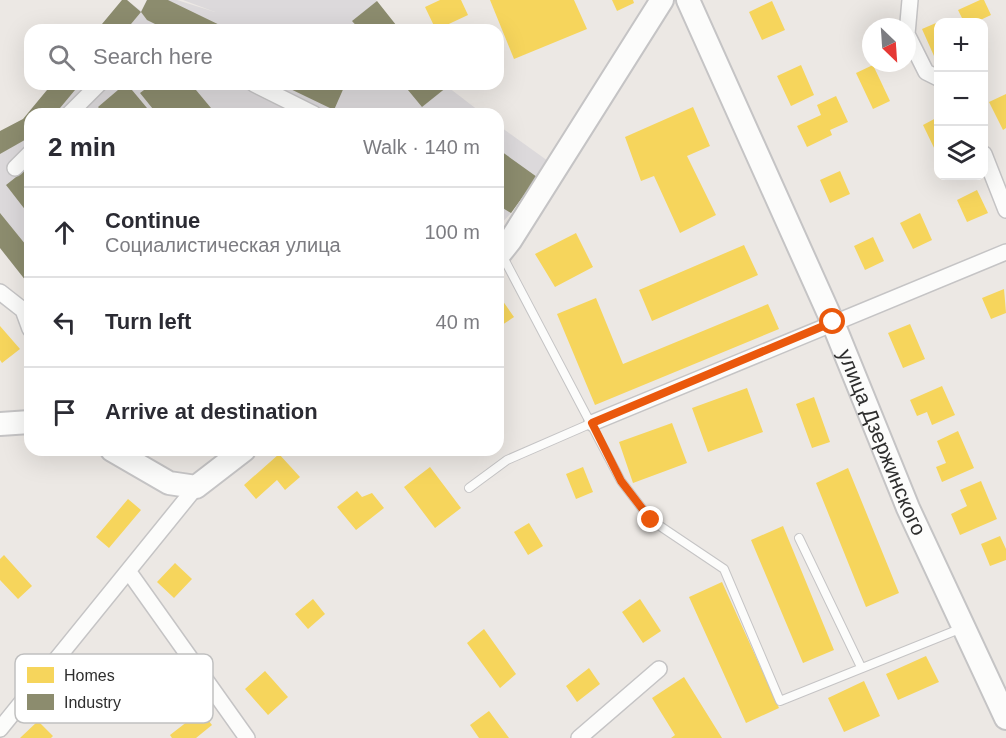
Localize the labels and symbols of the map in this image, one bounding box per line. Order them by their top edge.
north arrow [862,18,916,72]
route start [819,308,845,334]
street label: улица Дзержинского [834,346,931,539]
route end [637,506,663,532]
legend [15,654,213,723]
text: Homes [64,667,115,684]
text: Industry [64,694,121,711]

